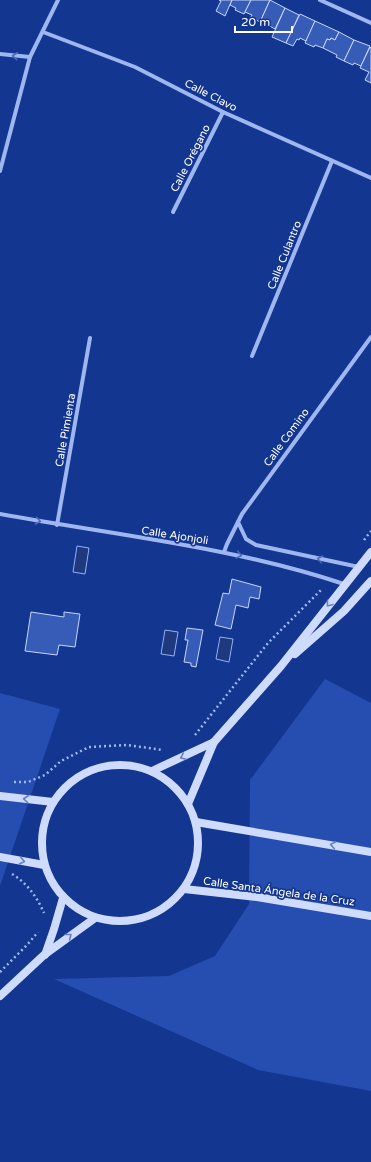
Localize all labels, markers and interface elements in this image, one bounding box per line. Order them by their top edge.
scale bar [235,8,292,34]
text: 20 m [241,15,270,29]
one-way arrow [12,51,18,60]
street label: Calle Clavo [182,77,240,114]
street label: Calle Orégano [168,122,213,194]
street label: Calle Culantro [265,219,304,291]
street label: Calle Pimienta [53,392,78,468]
street label: Calle Comino [261,405,312,469]
one-way arrow [35,516,41,525]
street label: Calle Ajonjoli [140,524,209,547]
one-way arrow [236,551,242,559]
one-way arrow [317,555,324,563]
one-way arrow [327,599,334,606]
one-way arrow [180,752,187,760]
one-way arrow [23,794,29,803]
one-way arrow [329,841,336,850]
one-way arrow [19,856,25,864]
street label: Calle Santa Ángela de la Cruz [202,873,356,909]
one-way arrow [65,934,72,941]

